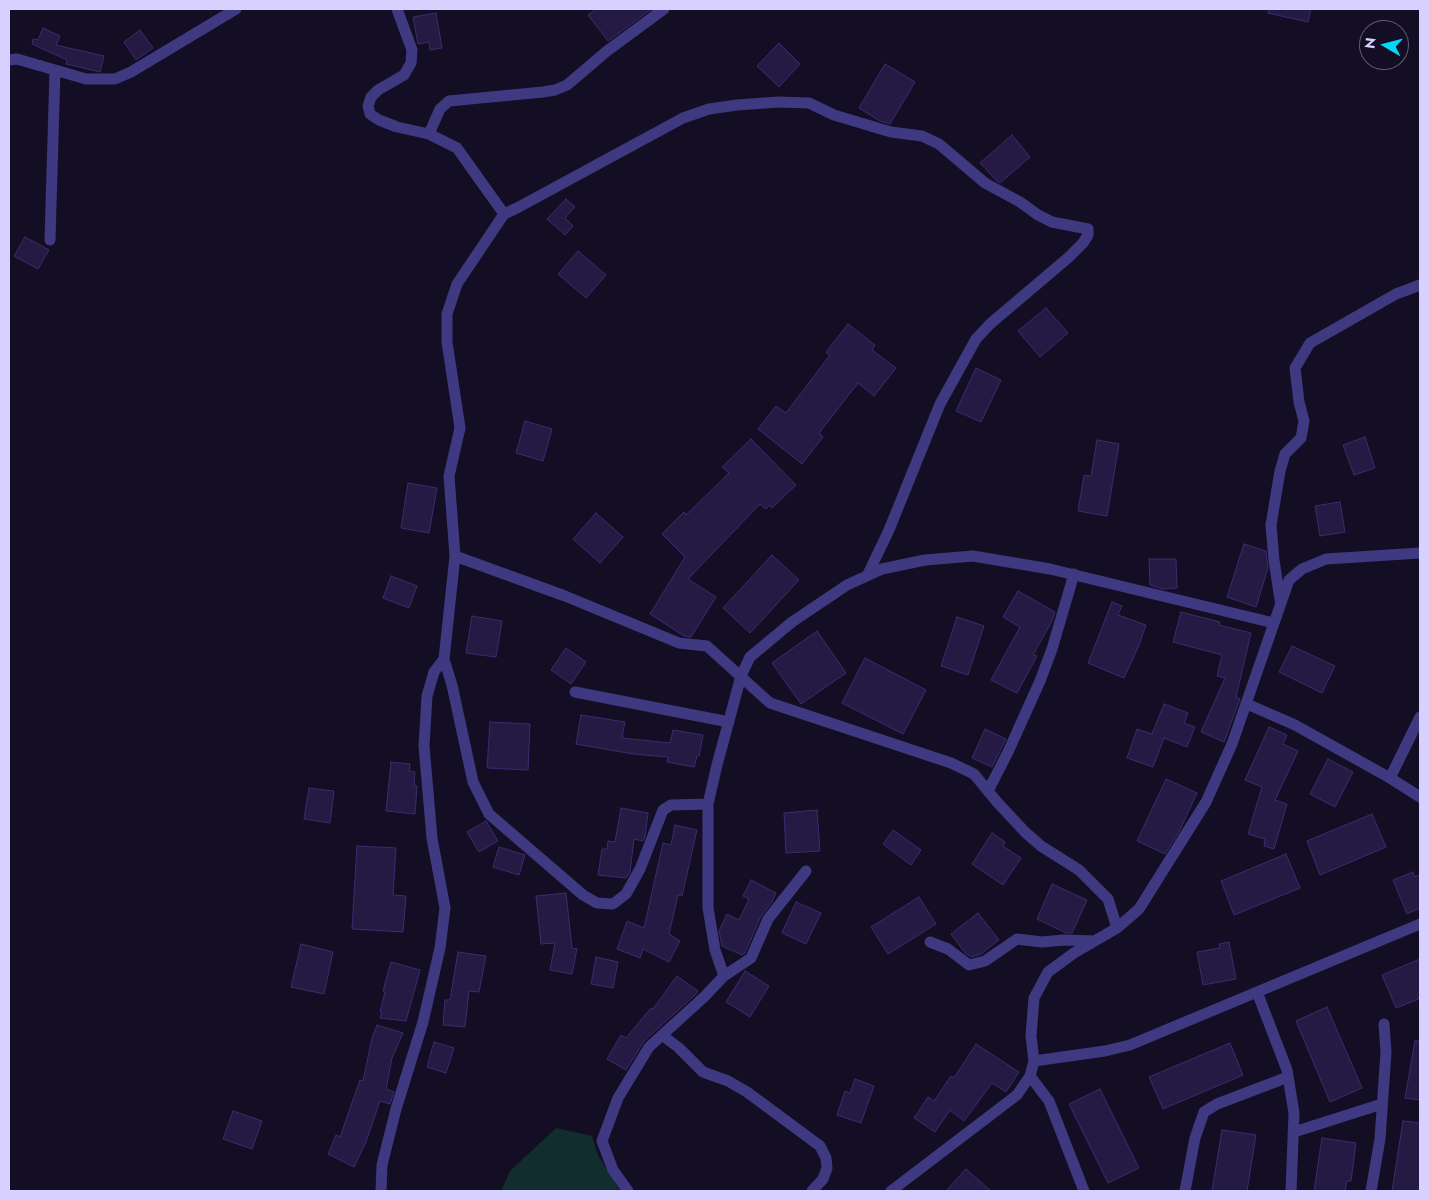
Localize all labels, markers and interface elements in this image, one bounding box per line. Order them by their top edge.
north arrow [1359,20,1409,70]
text: N [1359,36,1381,50]

